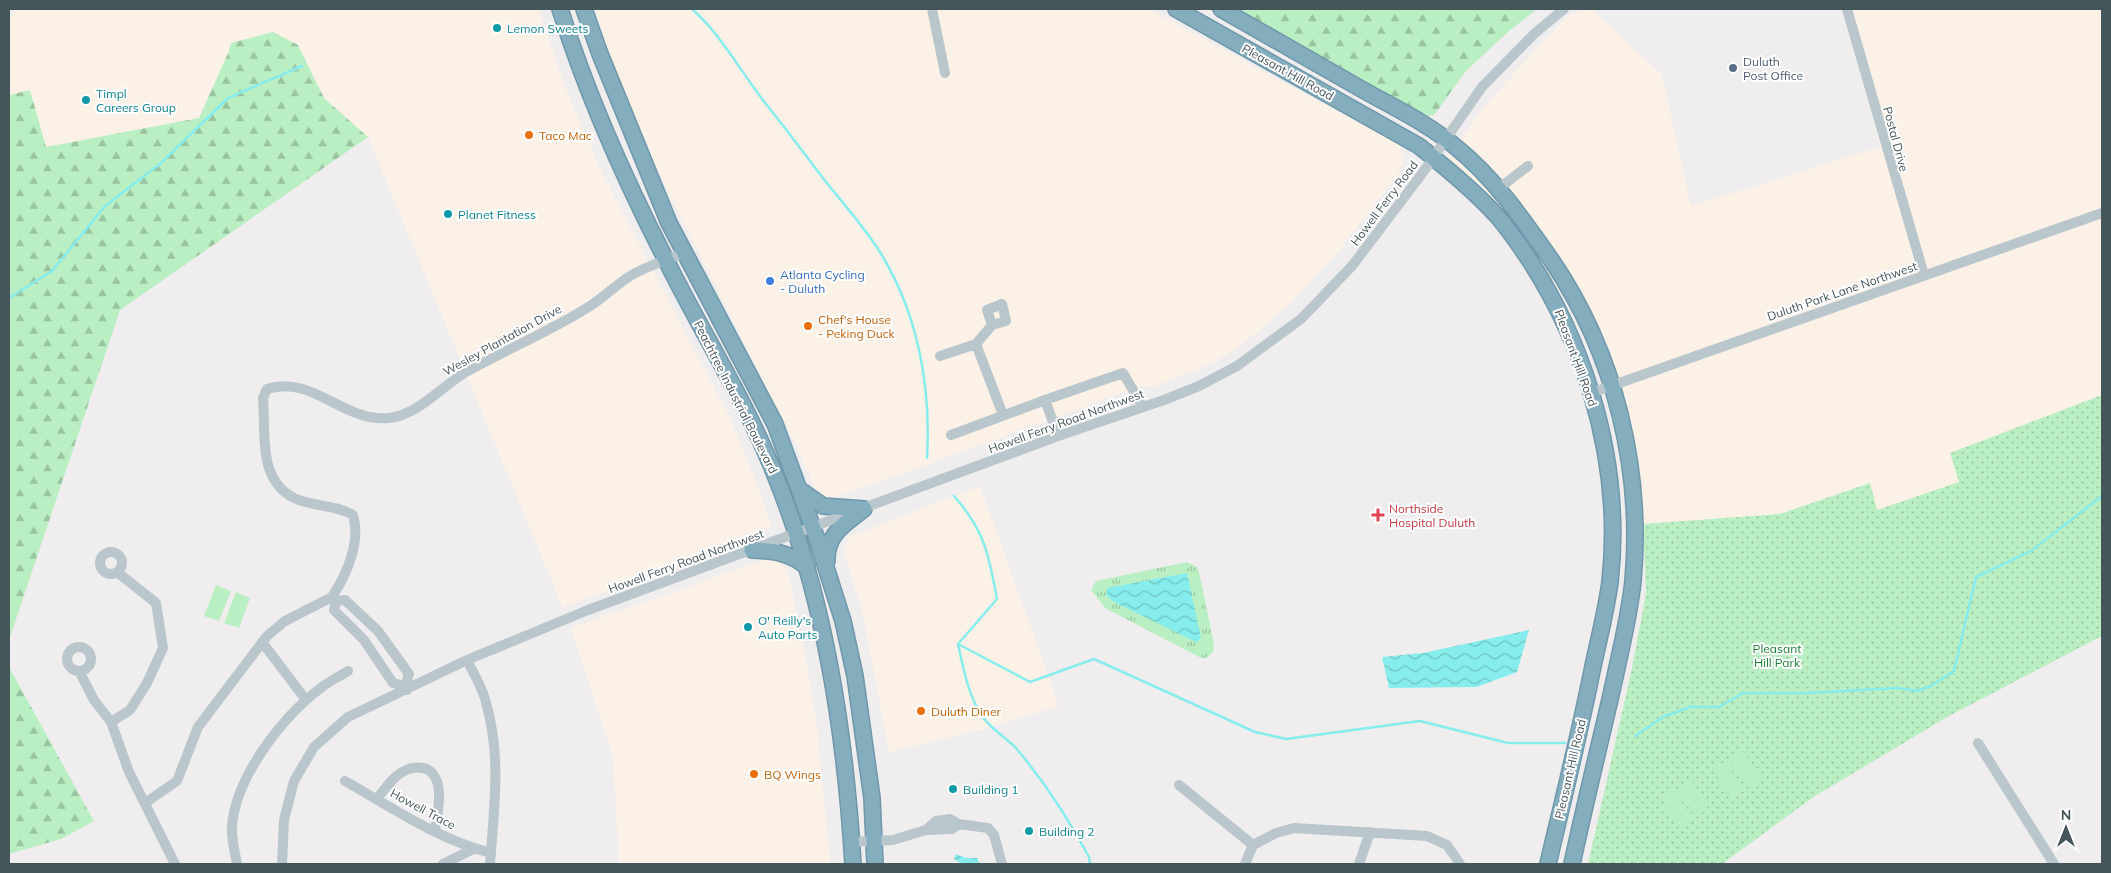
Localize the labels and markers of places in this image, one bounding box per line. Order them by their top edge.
place label: Lemon Sweets [507,21,589,36]
marker: Lemon Sweets [491,22,503,34]
place label: Duluth Post Office [1743,54,1803,83]
marker: Duluth Post Office [1727,62,1739,74]
place label: Timpl Careers Group [96,86,176,115]
marker: Timpl Careers Group [80,94,92,106]
place label: Taco Mac [539,128,592,143]
marker: Taco Mac [523,129,535,141]
place label: Planet Fitness [458,207,536,222]
marker: Planet Fitness [442,208,454,220]
place label: Atlanta Cycling - Duluth [780,267,865,296]
marker: Atlanta Cycling - Duluth [764,275,776,287]
place label: Chef's House - Peking Duck [818,312,896,341]
marker: Chef's House - Peking Duck [802,320,814,332]
place label: Northside Hospital Duluth [1389,501,1475,530]
marker: Northside Hospital Duluth [1371,508,1385,522]
place label: O' Reilly's Auto Parts [758,613,817,642]
marker: O' Reilly's Auto Parts [742,621,754,633]
place label: Duluth Diner [931,704,1001,719]
marker: Duluth Diner [915,705,927,717]
place label: BQ Wings [764,767,821,782]
marker: BQ Wings [748,768,760,780]
place label: Building 1 [963,782,1018,797]
marker: Building 1 [947,783,959,795]
place label: Building 2 [1039,824,1094,839]
marker: Building 2 [1023,825,1035,837]

